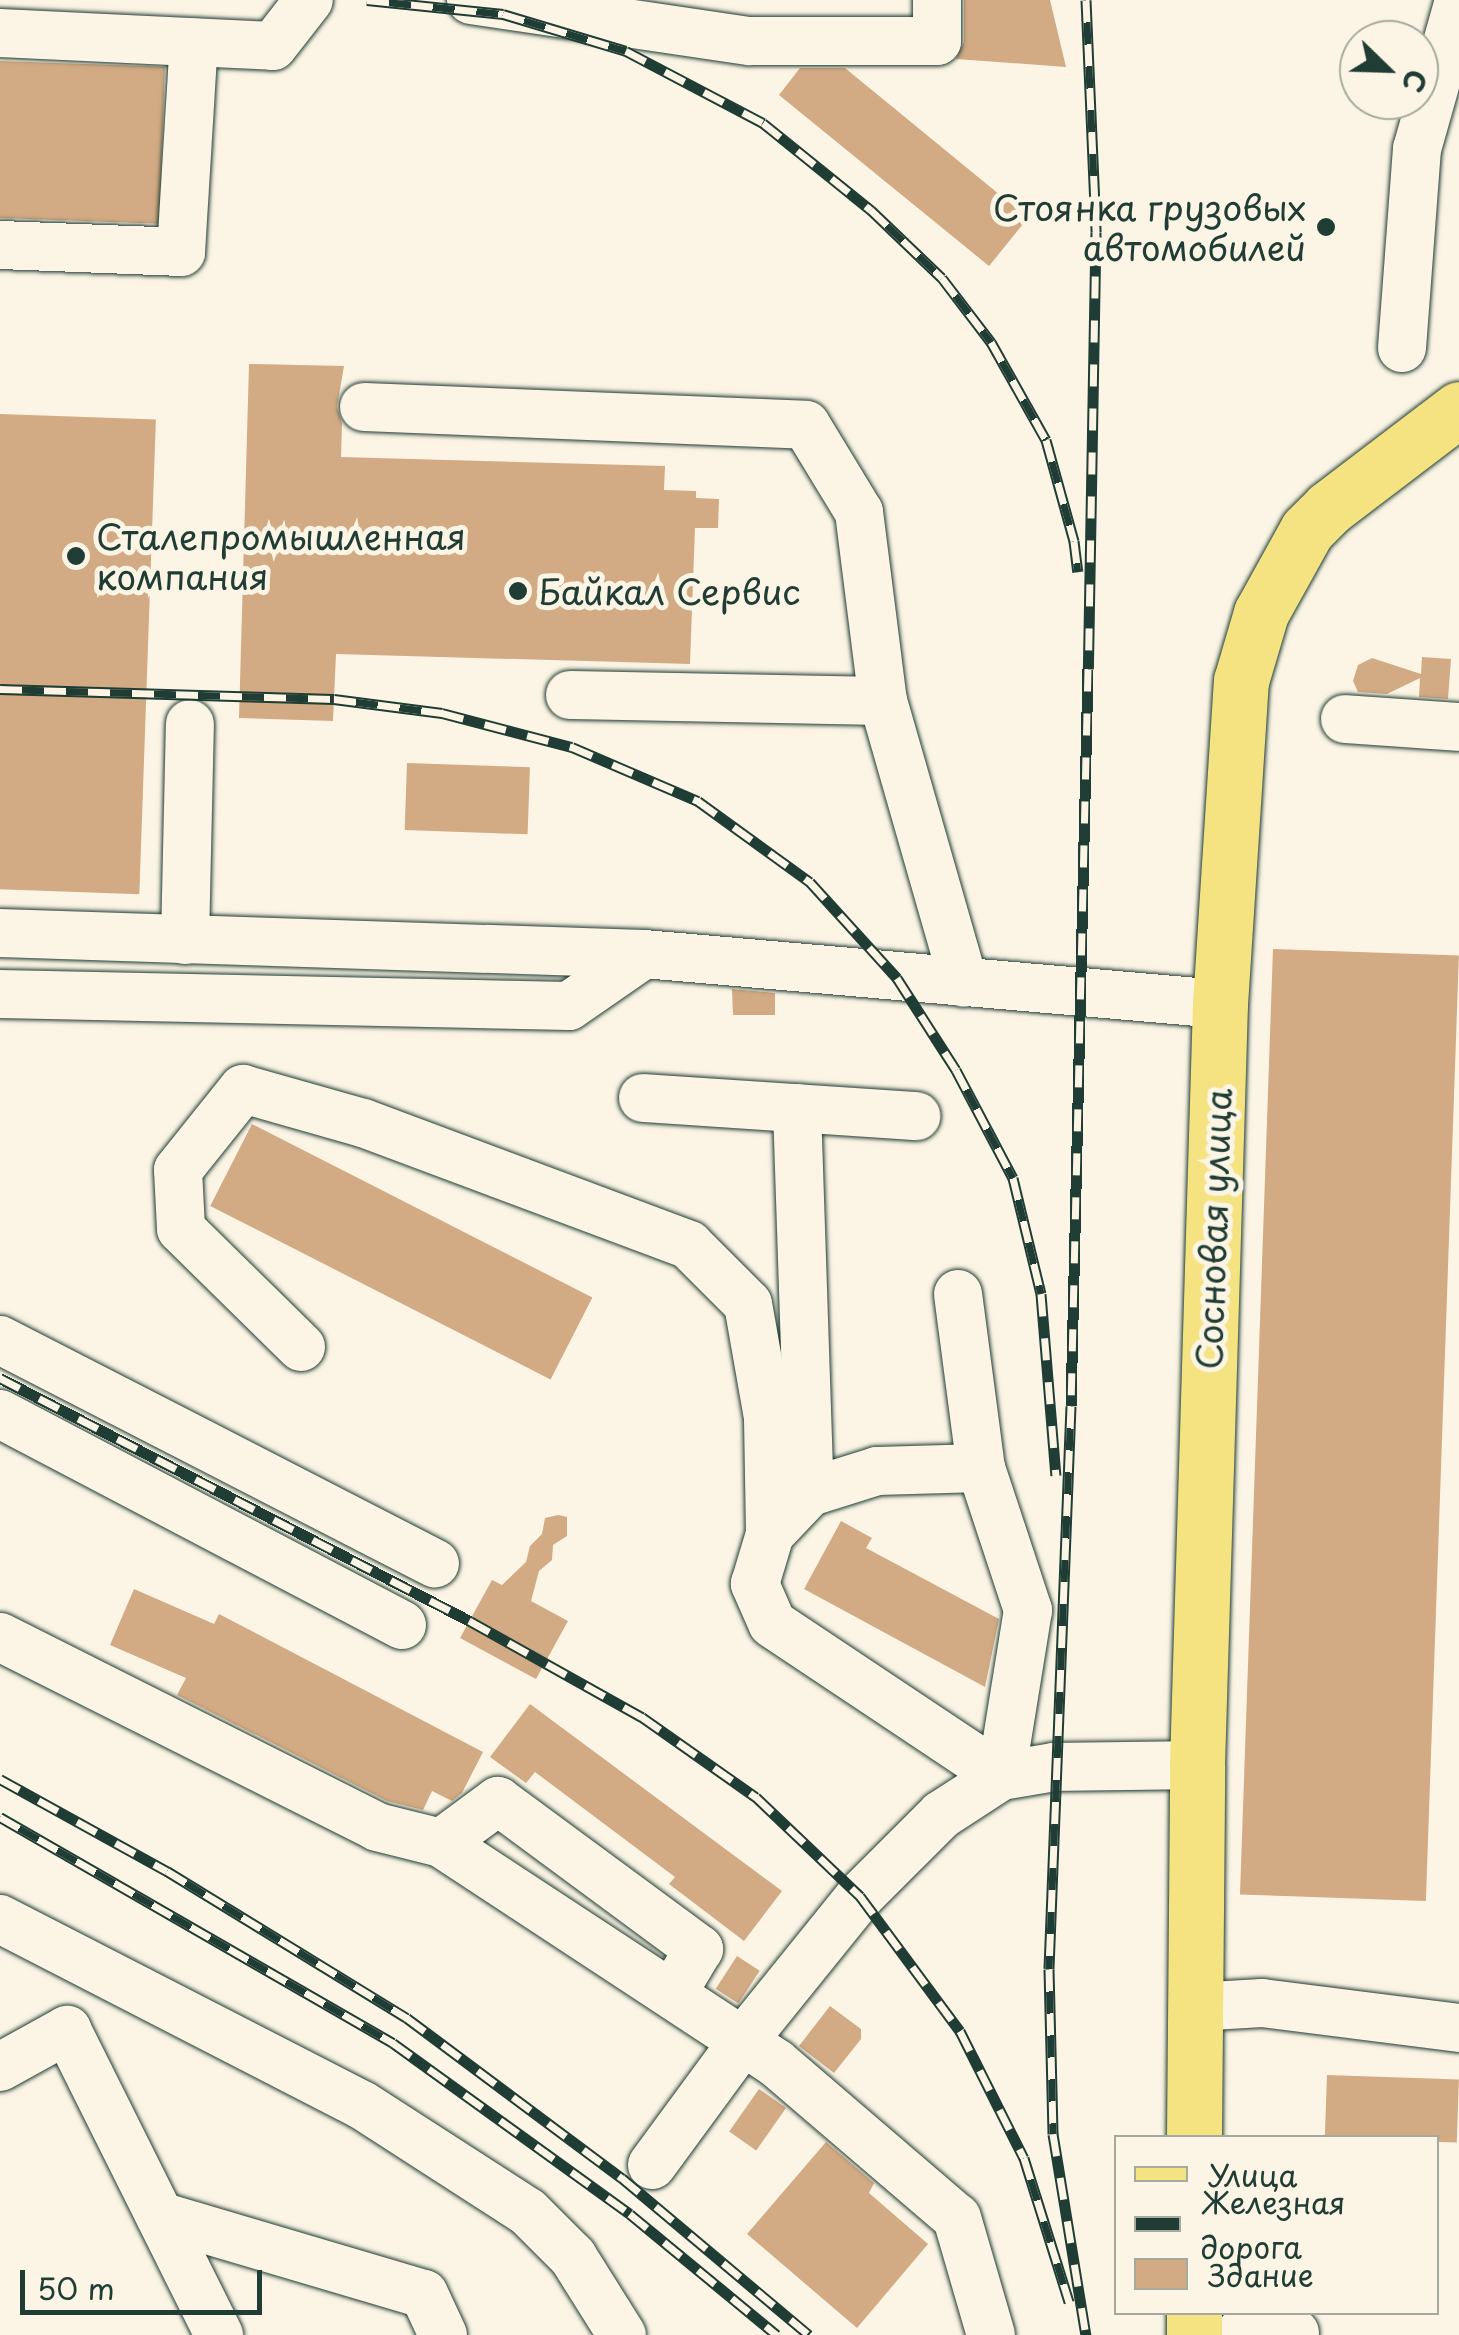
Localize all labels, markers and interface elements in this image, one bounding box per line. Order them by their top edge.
north arrow [1339,20,1439,120]
text: С [1391,63,1439,99]
place label: Стоянка грузовых автомобилей [990,186,1306,268]
marker: Стоянка грузовых автомобилей [1315,216,1337,238]
place label: Сталепромышленная компания [96,515,466,597]
marker: Сталепромышленная компания [65,545,87,567]
place label: Байкал Сервис [538,570,801,612]
marker: Байкал Сервис [507,580,529,602]
street label: Сосновая улица [1187,1087,1239,1371]
legend [1114,2135,1439,2315]
text: Улица [1208,2152,1297,2197]
text: Железная дорога [1201,2179,1346,2269]
scale bar [25,2250,268,2312]
text: Здание [1208,2252,1314,2297]
text: 50 m [37,2265,115,2310]

